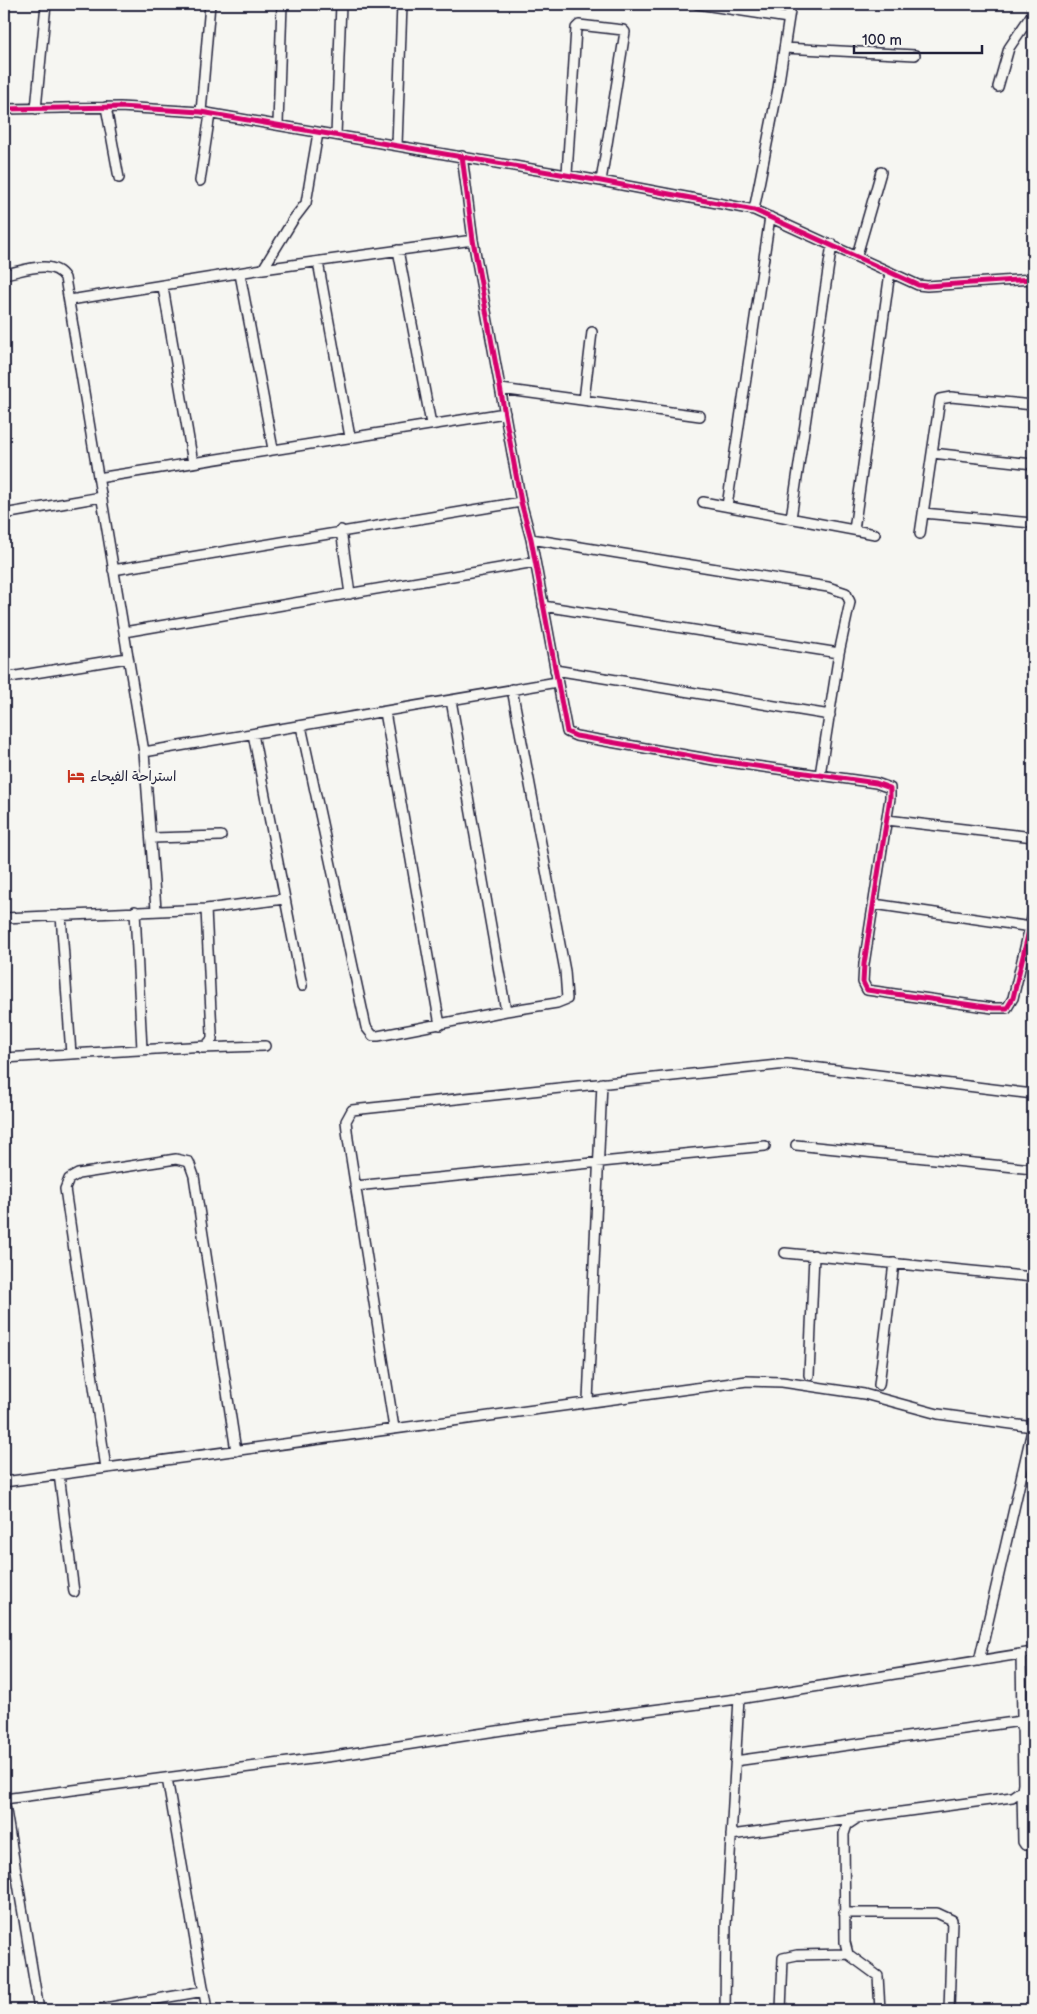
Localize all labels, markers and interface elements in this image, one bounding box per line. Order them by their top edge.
scale bar [854,22,982,54]
text: 100 m [862,31,902,50]
hotel icon: استراحة الفيحاء [66,766,86,786]
place label: استراحة الفيحاء [90,768,176,785]

